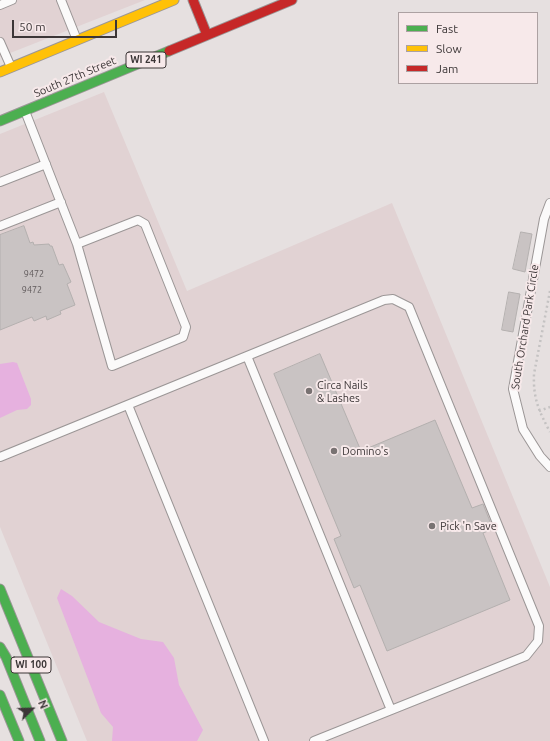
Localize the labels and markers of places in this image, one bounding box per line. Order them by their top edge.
place label: Circa Nails & Lashes [317,378,368,404]
marker: Circa Nails & Lashes [304,386,314,396]
place label: Domino's [342,444,388,458]
marker: Domino's [329,446,339,456]
place label: Pick 'n Save [440,519,497,533]
marker: Pick 'n Save [427,521,437,531]

